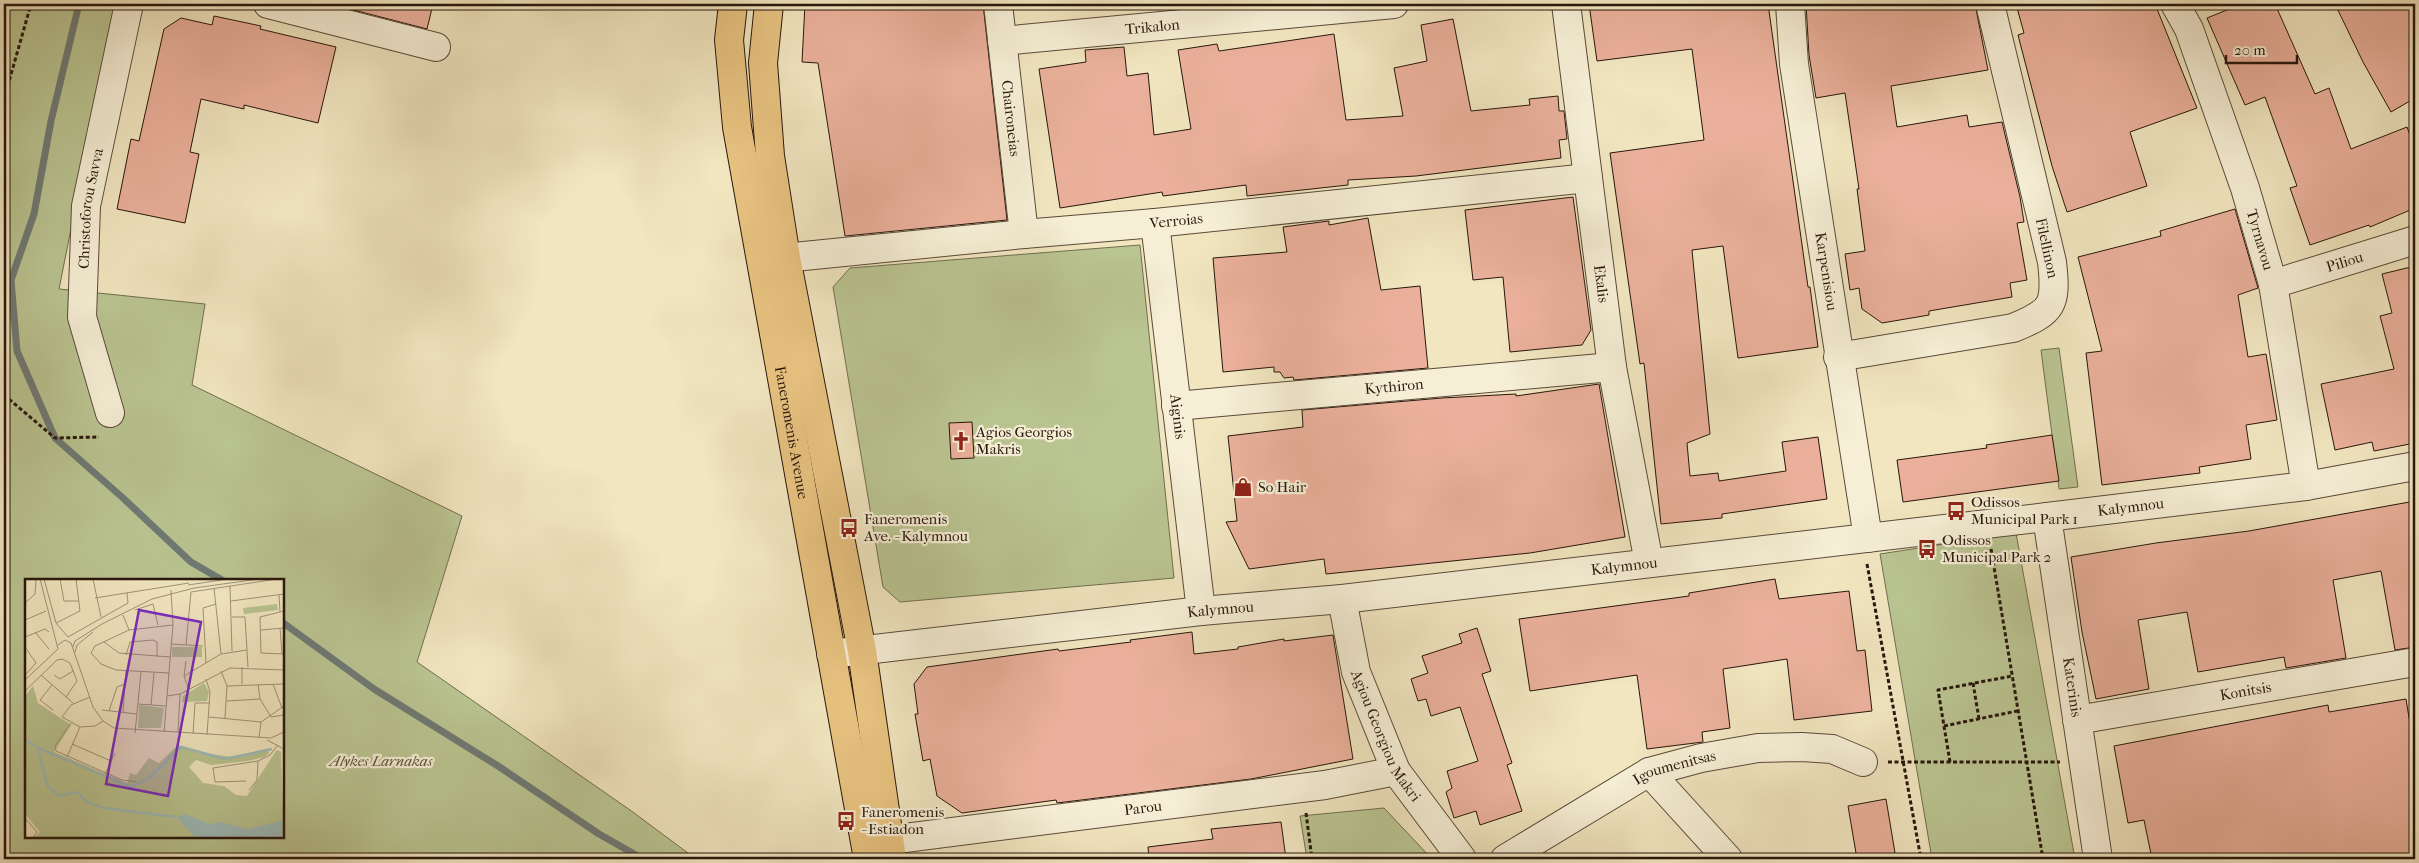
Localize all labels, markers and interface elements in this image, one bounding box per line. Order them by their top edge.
street label: Trikalon [1124,15,1181,38]
scale bar [2226,32,2298,64]
text: 20 m [2234,41,2266,59]
street label: Chaironeias [998,79,1024,158]
street label: Christoforou Savva [75,146,107,269]
street label: Tyrnavou [2243,207,2278,273]
street label: Verroias [1148,209,1204,233]
street label: Filellinon [2032,216,2062,280]
street label: Karpenisiou [1811,231,1841,312]
street label: Piliou [2324,247,2366,276]
street label: Ekalis [1590,264,1613,304]
street label: Faneromenis Avenue [771,365,813,501]
street label: Kythiron [1364,375,1425,398]
street label: Aiginis [1166,392,1190,441]
place label: Agios Georgios Makris [975,423,1072,458]
church icon: Agios Georgios Makris [950,430,972,452]
shop icon: So Hair [1232,476,1254,498]
place label: So Hair [1258,478,1307,496]
place label: Odissos Municipal Park 1 [1971,493,2078,528]
street label: Kalymnou [2096,494,2165,520]
bus stop icon: Odissos Municipal Park 1 [1945,500,1967,522]
place label: Faneromenis Ave. - Kalymnou [863,510,969,545]
bus stop icon: Faneromenis Ave. - Kalymnou [838,517,860,539]
place label: Odissos Municipal Park 2 [1942,531,2052,566]
bus stop icon: Odissos Municipal Park 2 [1916,538,1938,560]
street label: Kalymnou [1590,553,1659,579]
inset map [25,579,284,838]
street label: Kalymnou [1186,597,1255,622]
street label: Katerinis [2059,656,2086,719]
street label: Agiou Georgiou Makri [1347,666,1425,806]
street label: Konitsis [2218,678,2273,704]
street label: Igoumenitsas [1630,746,1718,789]
park label: Alykes Larnakas [328,752,433,770]
street label: Parou [1123,797,1164,819]
place label: Faneromenis - Estiadon [861,803,945,838]
bus stop icon: Faneromenis - Estiadon [835,810,857,832]

